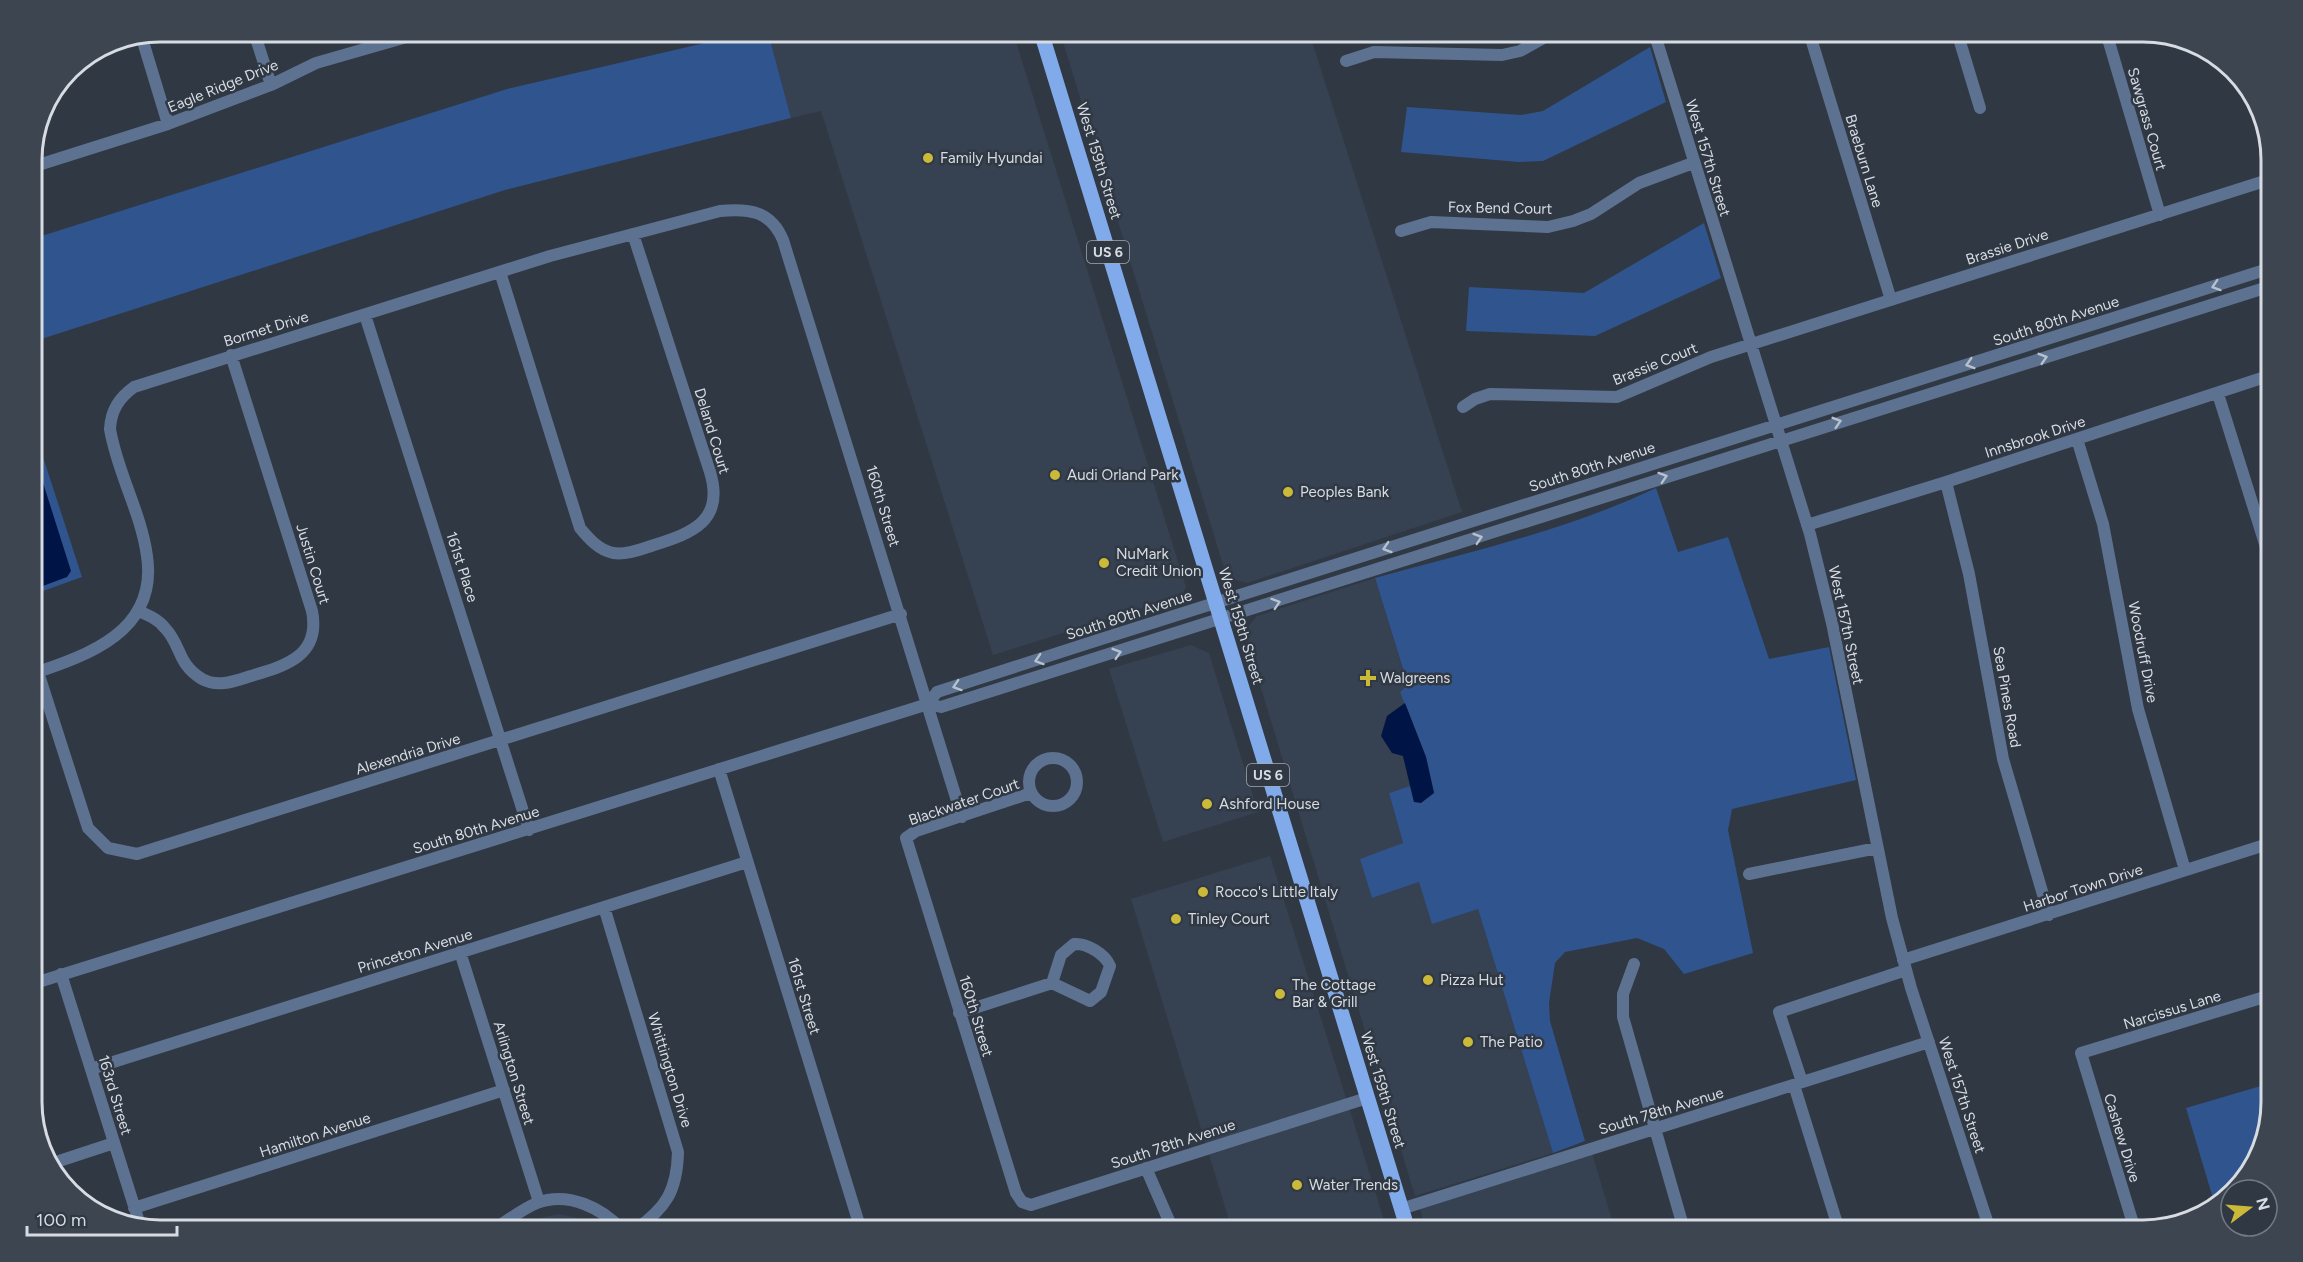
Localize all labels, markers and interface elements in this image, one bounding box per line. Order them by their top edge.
street label: Eagle Ridge Drive [165,56,281,116]
street label: Sawgrass Court [2124,65,2170,173]
street label: West 157th Street [1682,98,1734,219]
street label: West 159th Street [1073,100,1125,222]
street label: Braeburn Lane [1841,112,1887,210]
place label: Family Hyundai [940,149,1043,167]
marker: Family Hyundai [921,151,935,165]
street label: Fox Bend Court [1448,198,1553,218]
street label: Brassie Drive [1963,225,2051,269]
road number: US 6 [1087,241,1129,263]
one-way arrow [2211,279,2222,291]
street label: South 80th Avenue [1991,292,2121,350]
street label: Bormet Drive [221,308,311,350]
street label: Brassie Court [1610,339,1700,389]
one-way arrow [2037,352,2048,365]
one-way arrow [1965,357,1976,369]
street label: Deland Court [690,386,734,476]
street label: Innsbrook Drive [1982,412,2088,462]
one-way arrow [1831,417,1842,429]
street label: South 80th Avenue [1527,438,1657,496]
street label: 160th Street [862,463,904,549]
place label: Audi Orland Park [1067,466,1179,484]
marker: Audi Orland Park [1048,468,1062,482]
one-way arrow [1657,472,1668,485]
place label: Peoples Bank [1300,483,1390,501]
marker: Peoples Bank [1281,485,1295,499]
street label: Justin Court [292,522,334,607]
street label: 161st Place [442,529,482,605]
one-way arrow [1472,533,1483,545]
one-way arrow [1382,541,1393,554]
place label: NuMark Credit Union [1116,545,1201,580]
marker: NuMark Credit Union [1097,556,1111,570]
street label: West 157th Street [1825,564,1867,686]
street label: West 159th Street [1215,565,1267,687]
street label: South 80th Avenue [1064,586,1194,644]
one-way arrow [1270,598,1281,610]
street label: Woodruff Drive [2124,600,2162,704]
street label: Sea Pines Road [1989,645,2025,749]
one-way arrow [1111,648,1122,660]
one-way arrow [1034,652,1045,665]
place label: Walgreens [1380,669,1450,687]
marker: Walgreens [1361,671,1375,685]
one-way arrow [952,679,963,691]
street label: Alexendria Drive [353,730,463,778]
road number: US 6 [1247,764,1289,786]
street label: Blackwater Court [906,775,1022,829]
place label: Ashford House [1219,795,1320,813]
marker: Ashford House [1200,797,1214,811]
street label: South 80th Avenue [411,802,541,858]
street label: Harbor Town Drive [2021,860,2145,916]
place label: Rocco's Little Italy [1215,883,1338,901]
marker: Rocco's Little Italy [1196,885,1210,899]
place label: Tinley Court [1188,910,1270,928]
marker: Tinley Court [1169,912,1183,926]
street label: Princeton Avenue [355,925,475,977]
street label: 161st Street [784,955,824,1037]
place label: Pizza Hut [1440,971,1504,989]
street label: 160th Street [955,973,997,1059]
marker: Pizza Hut [1421,973,1435,987]
place label: The Cottage Bar & Grill [1292,976,1376,1011]
marker: The Cottage Bar & Grill [1273,987,1287,1001]
street label: Narcissus Lane [2121,987,2223,1033]
street label: Whittington Drive [644,1010,696,1130]
street label: Arlington Street [490,1019,538,1127]
street label: West 159th Street [1357,1029,1409,1151]
place label: The Patio [1480,1033,1543,1051]
marker: The Patio [1461,1035,1475,1049]
street label: West 157th Street [1935,1035,1989,1156]
street label: 163rd Street [94,1053,136,1137]
street label: South 78th Avenue [1596,1083,1726,1139]
street label: Cashew Drive [2100,1091,2144,1185]
street label: Hamilton Avenue [257,1109,373,1161]
street label: South 78th Avenue [1109,1115,1237,1173]
place label: Water Trends [1309,1176,1398,1194]
marker: Water Trends [1290,1178,1304,1192]
north arrow [2219,1178,2279,1238]
text: N [2252,1195,2274,1213]
scale bar [27,1199,177,1237]
text: 100 m [36,1209,86,1231]

